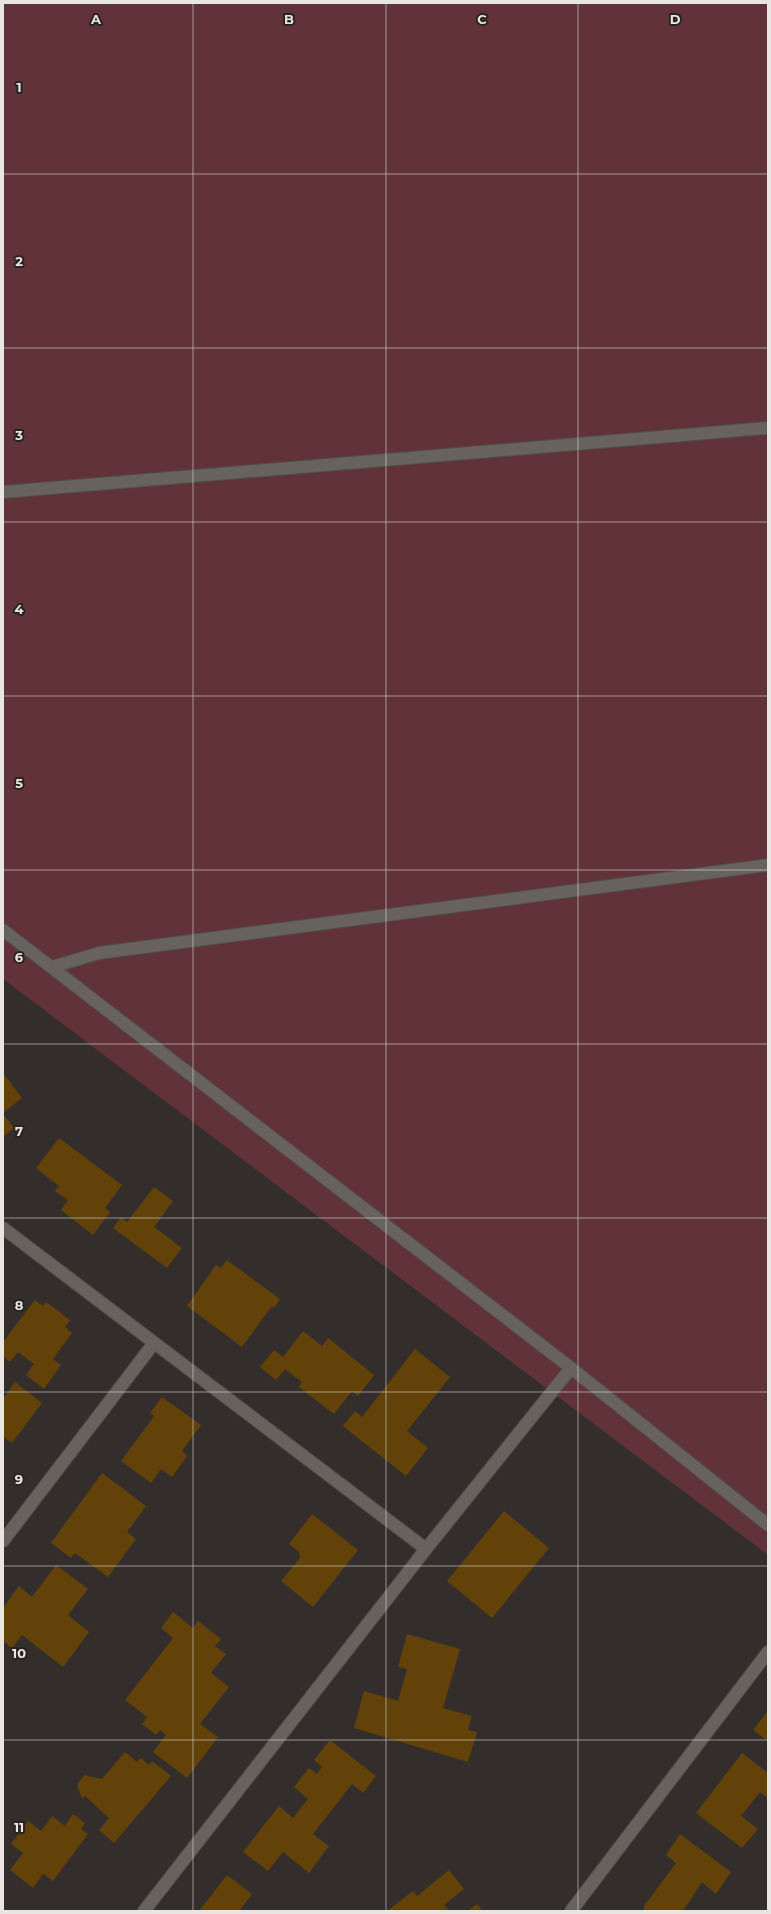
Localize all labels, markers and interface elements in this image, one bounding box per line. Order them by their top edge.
text: A [90,11,102,27]
text: B [284,11,294,27]
text: C [477,11,487,27]
text: D [670,11,681,27]
text: 1 [16,79,22,95]
text: 2 [15,253,23,269]
text: 3 [14,427,23,443]
text: 4 [15,601,24,617]
text: 5 [15,775,23,791]
text: 6 [15,949,24,965]
text: 7 [15,1123,23,1139]
text: 8 [15,1297,24,1313]
text: 9 [15,1471,23,1487]
text: 10 [12,1645,26,1661]
text: 11 [14,1819,24,1835]

